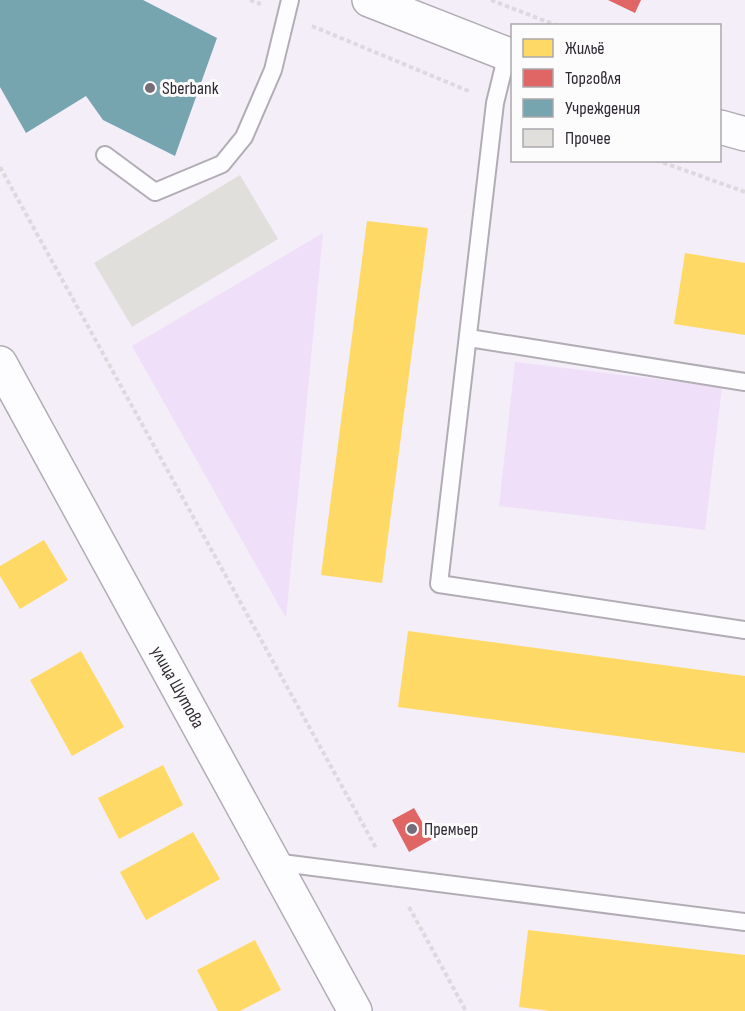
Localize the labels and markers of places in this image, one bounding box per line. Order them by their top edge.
place label: Sberbank [162,78,219,99]
marker: Sberbank [143,81,157,95]
place label: Премьер [424,819,478,840]
marker: Премьер [405,822,419,836]

